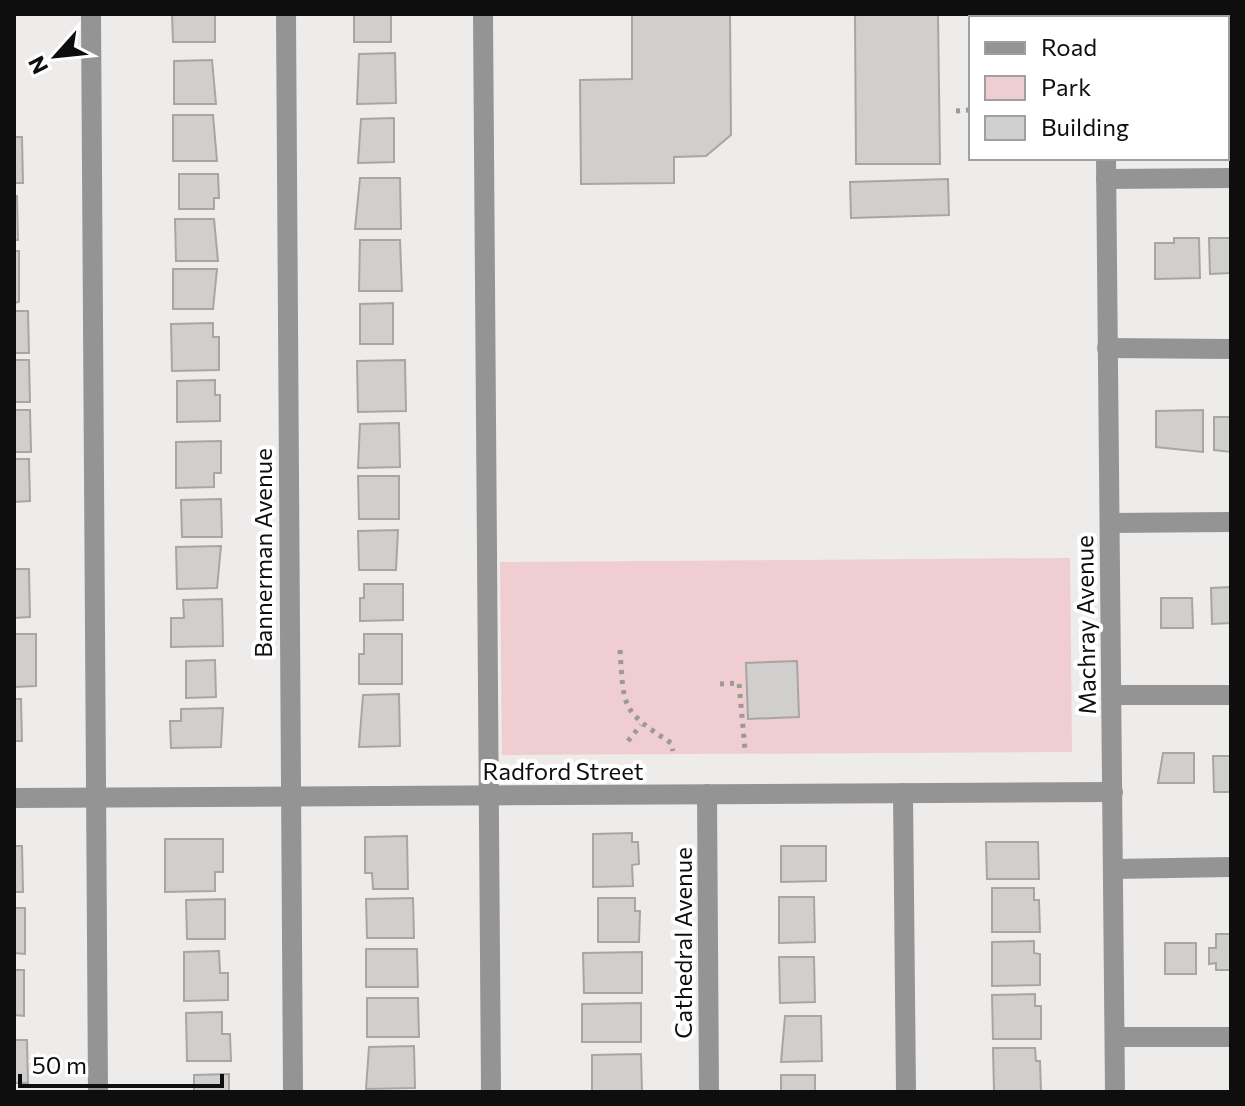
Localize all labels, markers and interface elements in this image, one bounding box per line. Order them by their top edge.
north arrow [16,16,96,96]
legend [969,16,1229,160]
text: Road [1041,32,1097,61]
text: N [22,52,54,79]
text: Park [1041,72,1091,101]
text: Building [1041,112,1129,141]
street label: Bannerman Avenue [248,448,277,658]
street label: Machray Avenue [1069,535,1101,715]
street label: Radford Street [482,756,644,785]
street label: Cathedral Avenue [668,847,697,1039]
scale bar [20,1038,222,1088]
text: 50 m [32,1050,87,1079]

